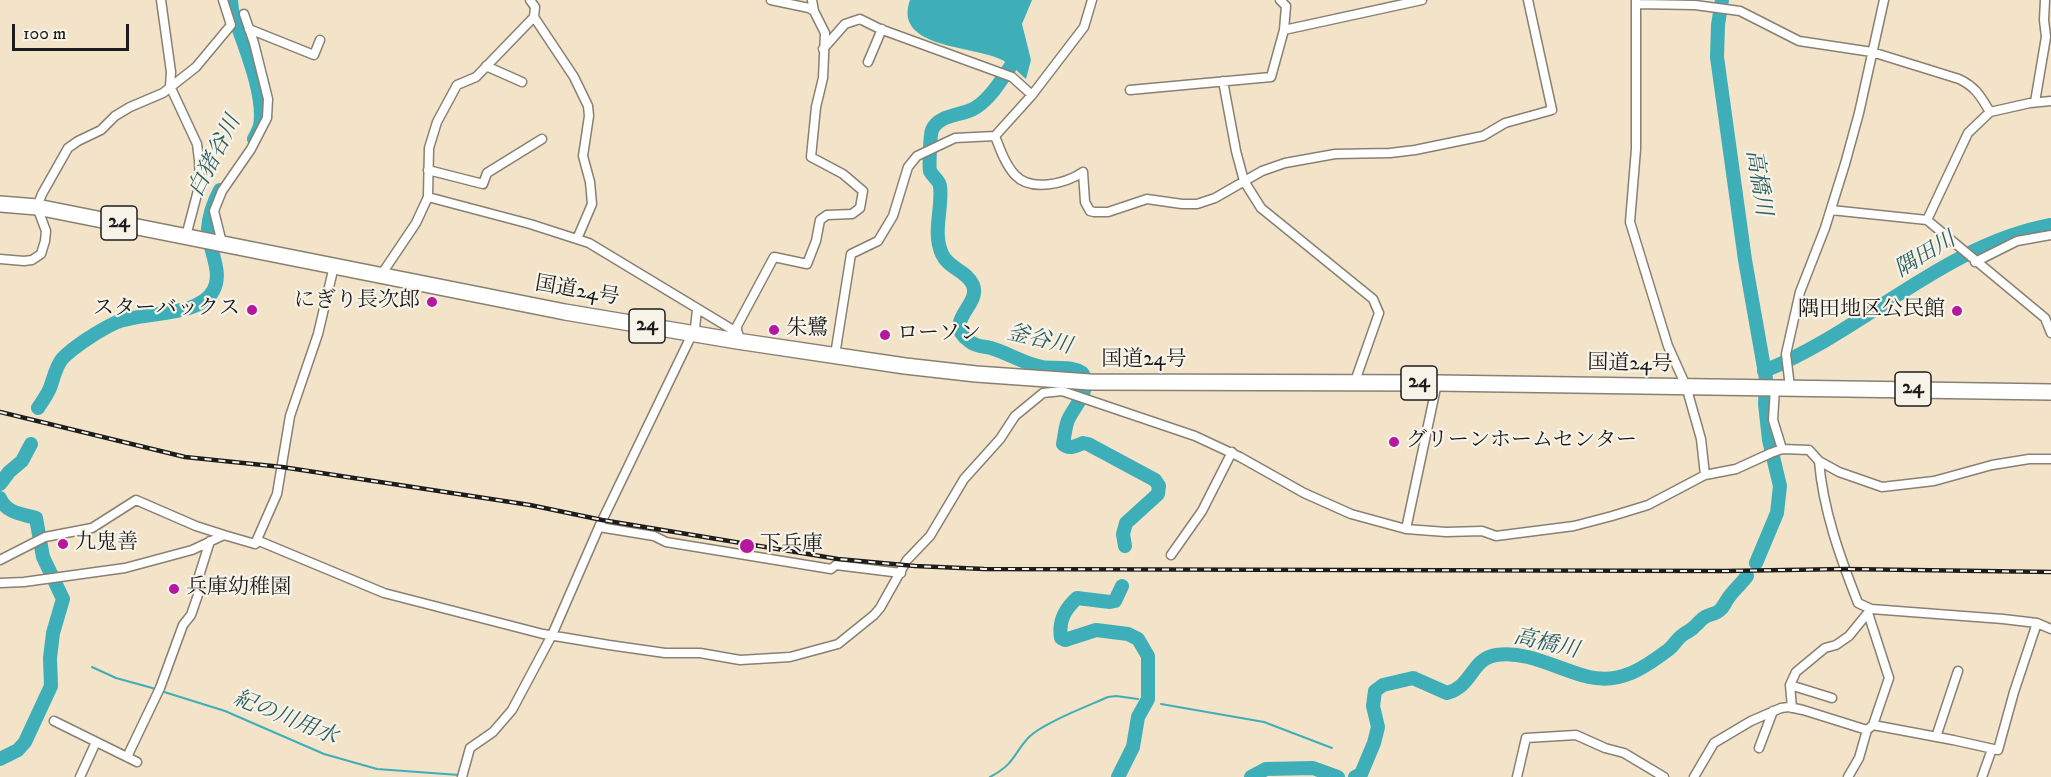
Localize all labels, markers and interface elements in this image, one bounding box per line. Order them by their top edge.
scale bar [15,12,132,50]
text: 100 m [23,23,66,45]
water label: 白猪谷川 [184,112,248,202]
water label: 高橋川 [1739,148,1775,218]
road number: 24 [101,206,137,240]
water label: 隅田川 [1891,228,1961,284]
street label: 国道24号 [533,272,621,312]
place label: にぎり長次郎 [294,289,420,315]
marker: にぎり長次郎 [425,295,439,309]
place label: スターバックス [93,297,240,323]
place label: 隅田地区公民館 [1798,298,1945,324]
marker: スターバックス [245,303,259,317]
marker: 隅田地区公民館 [1950,304,1964,318]
road number: 24 [629,309,665,343]
place label: 朱鷺 [786,317,828,343]
water label: 釜谷川 [1004,321,1074,361]
place label: ローソン [897,322,981,348]
marker: 朱鷺 [767,323,781,337]
marker: ローソン [878,328,892,342]
street label: 国道24号 [1101,348,1187,374]
street label: 国道24号 [1587,352,1673,378]
road number: 24 [1401,366,1437,400]
road number: 24 [1895,372,1931,406]
place label: グリーンホームセンター [1406,429,1637,455]
marker: グリーンホームセンター [1387,435,1401,449]
place label: 九鬼善 [75,531,138,557]
place label: 下兵庫 [760,533,823,559]
marker: 九鬼善 [56,537,70,551]
marker: 下兵庫 [738,537,756,555]
place label: 兵庫幼稚園 [186,576,291,602]
marker: 兵庫幼稚園 [167,582,181,596]
water label: 高橋川 [1511,625,1581,665]
water label: 紀の川用水 [229,686,341,752]

